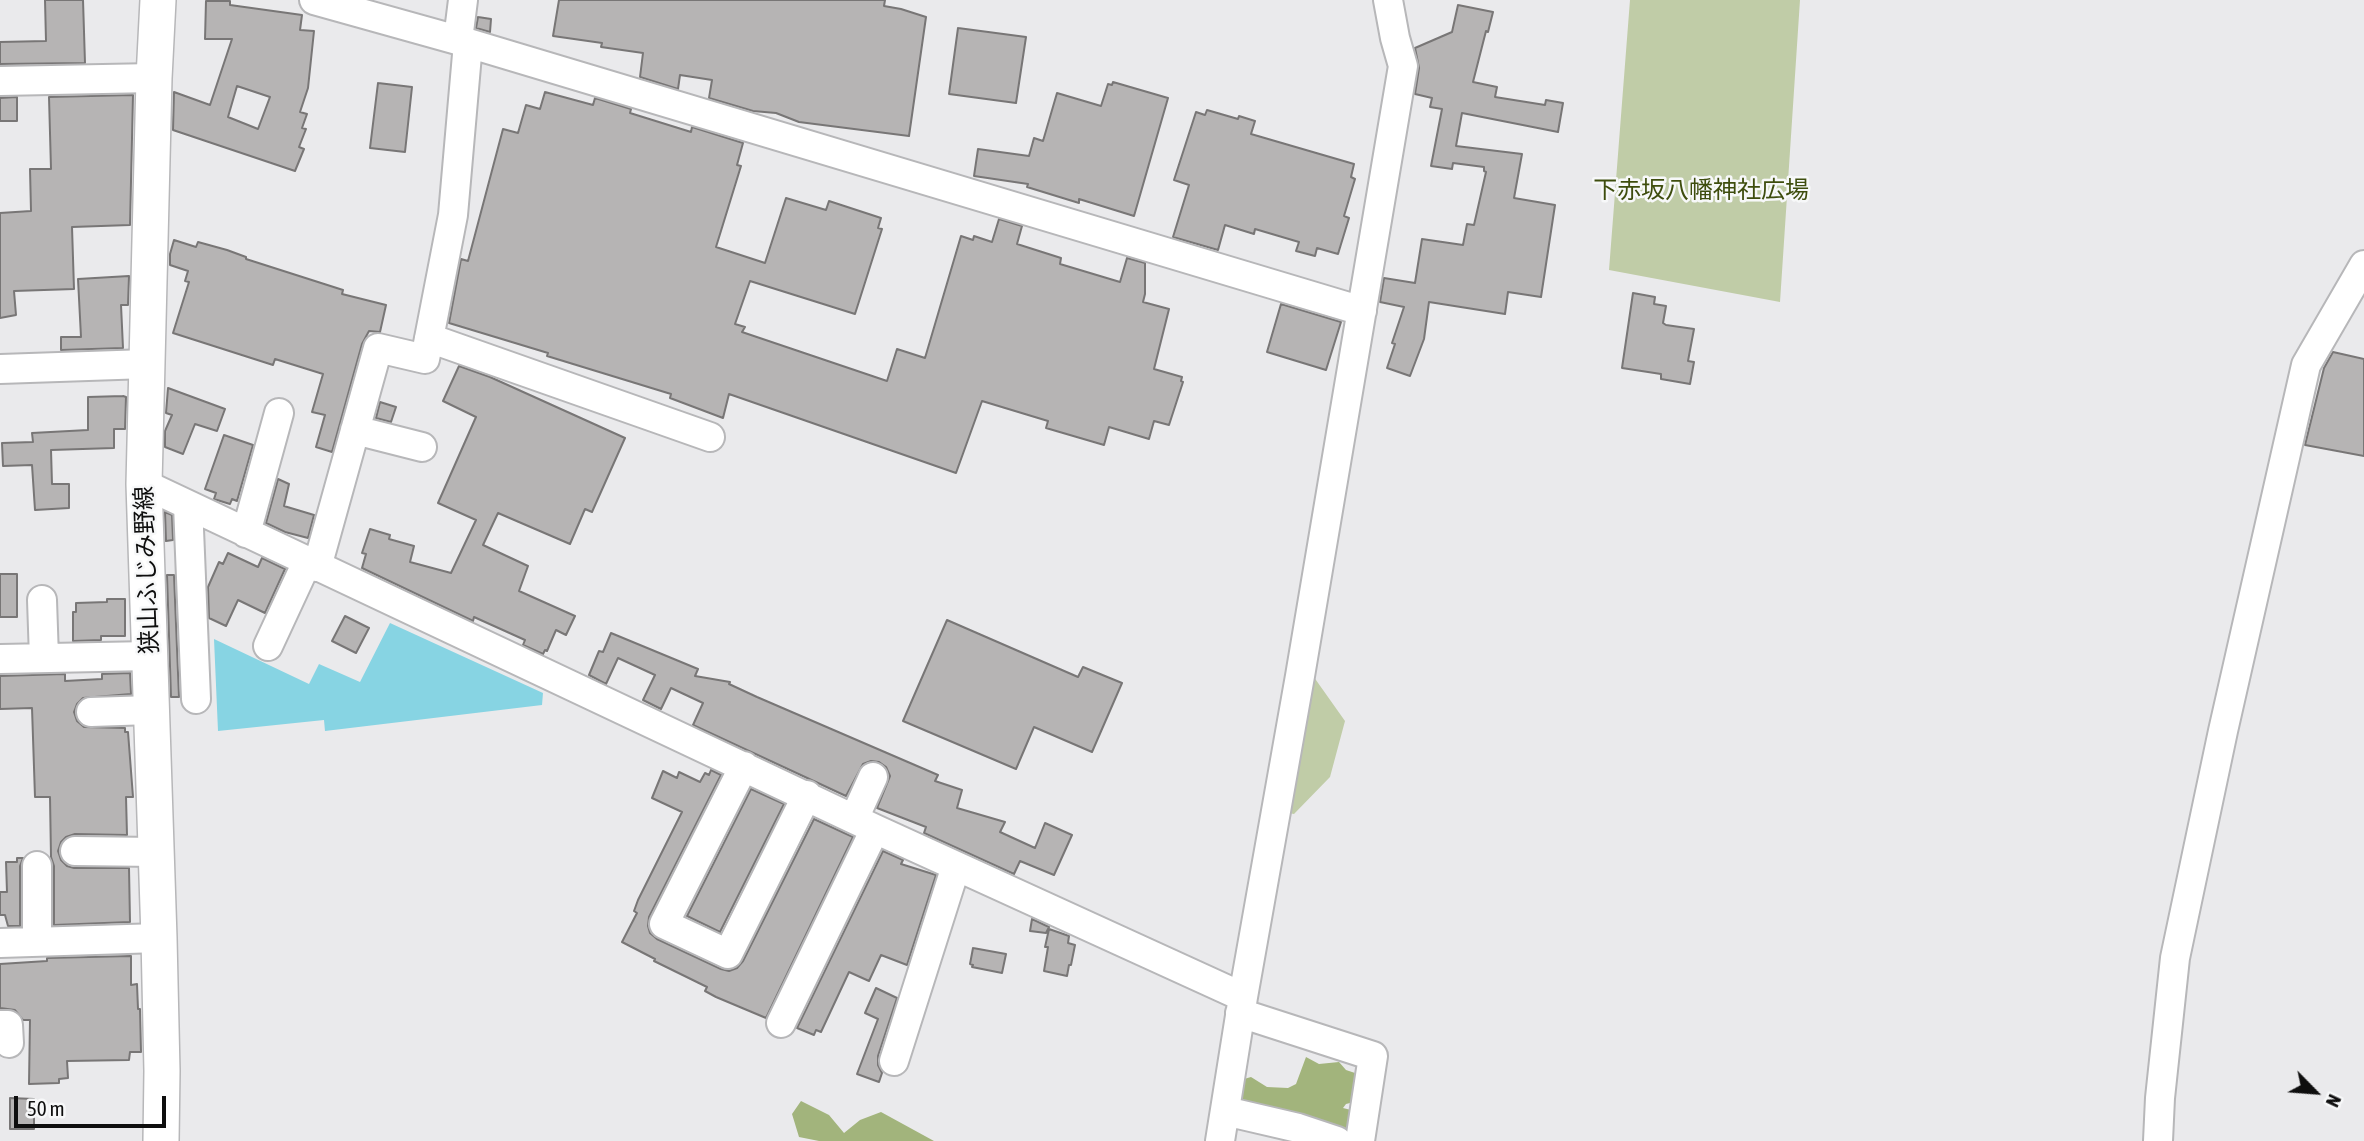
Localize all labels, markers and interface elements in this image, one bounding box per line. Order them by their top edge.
park label: 下赤坂八幡神社広場 [1593,176,1809,204]
street label: 狭山ふじみ野線 [130,486,164,654]
north arrow [2280,1057,2350,1127]
scale bar [18,1082,170,1126]
text: N [2322,1091,2346,1111]
text: 50 m [27,1096,65,1120]

